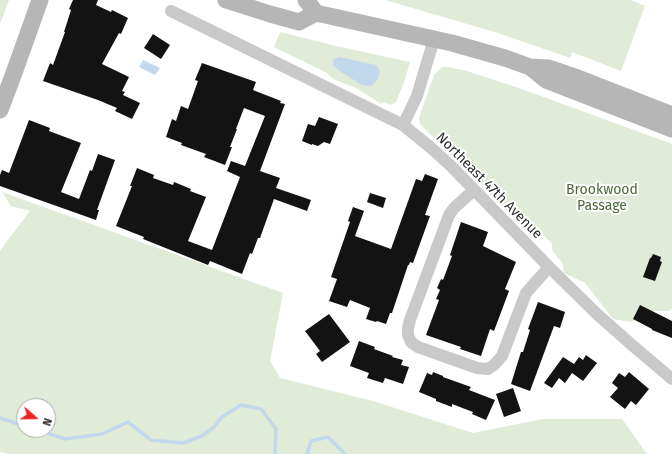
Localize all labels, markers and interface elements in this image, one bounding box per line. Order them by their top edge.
street label: Northeast 47th Avenue [432,129,546,243]
park label: Brookwood Passage [566,182,638,214]
north arrow [16,398,56,438]
text: N [39,416,54,428]

